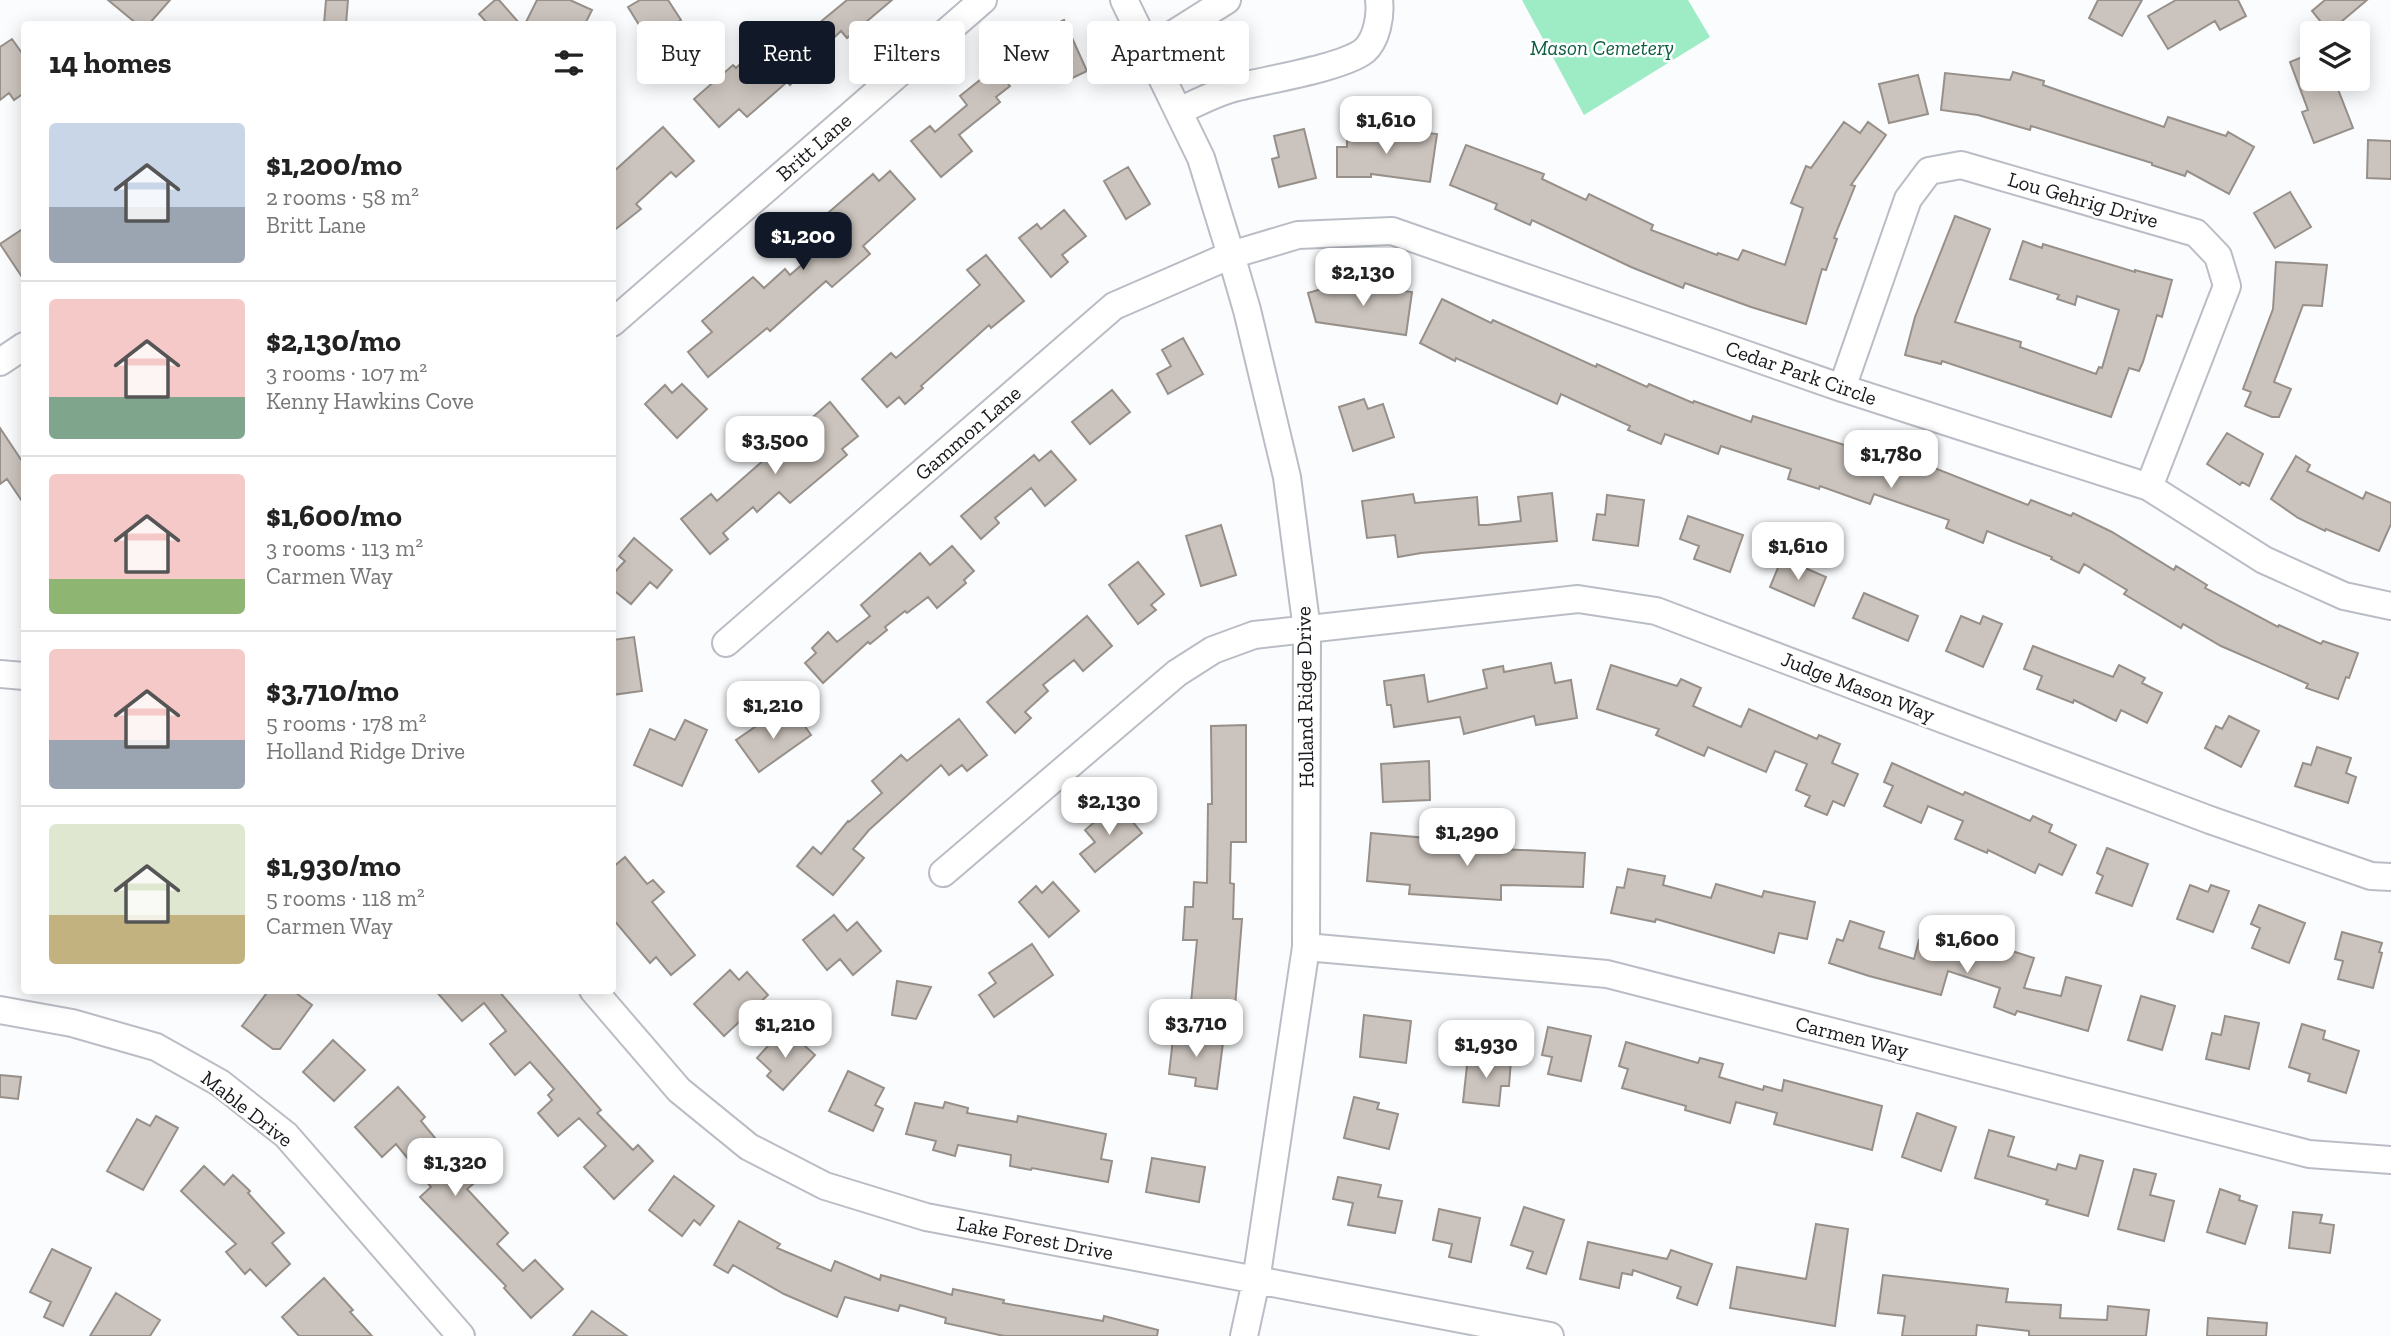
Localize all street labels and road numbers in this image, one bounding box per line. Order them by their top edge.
street label: Britt Lane [771,107,856,186]
street label: Lou Gehrig Drive [2005,166,2161,233]
street label: Cedar Park Circle [1722,335,1880,410]
street label: Gammon Lane [910,380,1026,485]
street label: Holland Ridge Drive [1290,606,1319,788]
street label: Judge Mason Way [1778,646,1939,727]
street label: Carmen Way [1793,1010,1912,1063]
street label: Mable Drive [197,1065,298,1152]
street label: Lake Forest Drive [955,1210,1116,1265]

